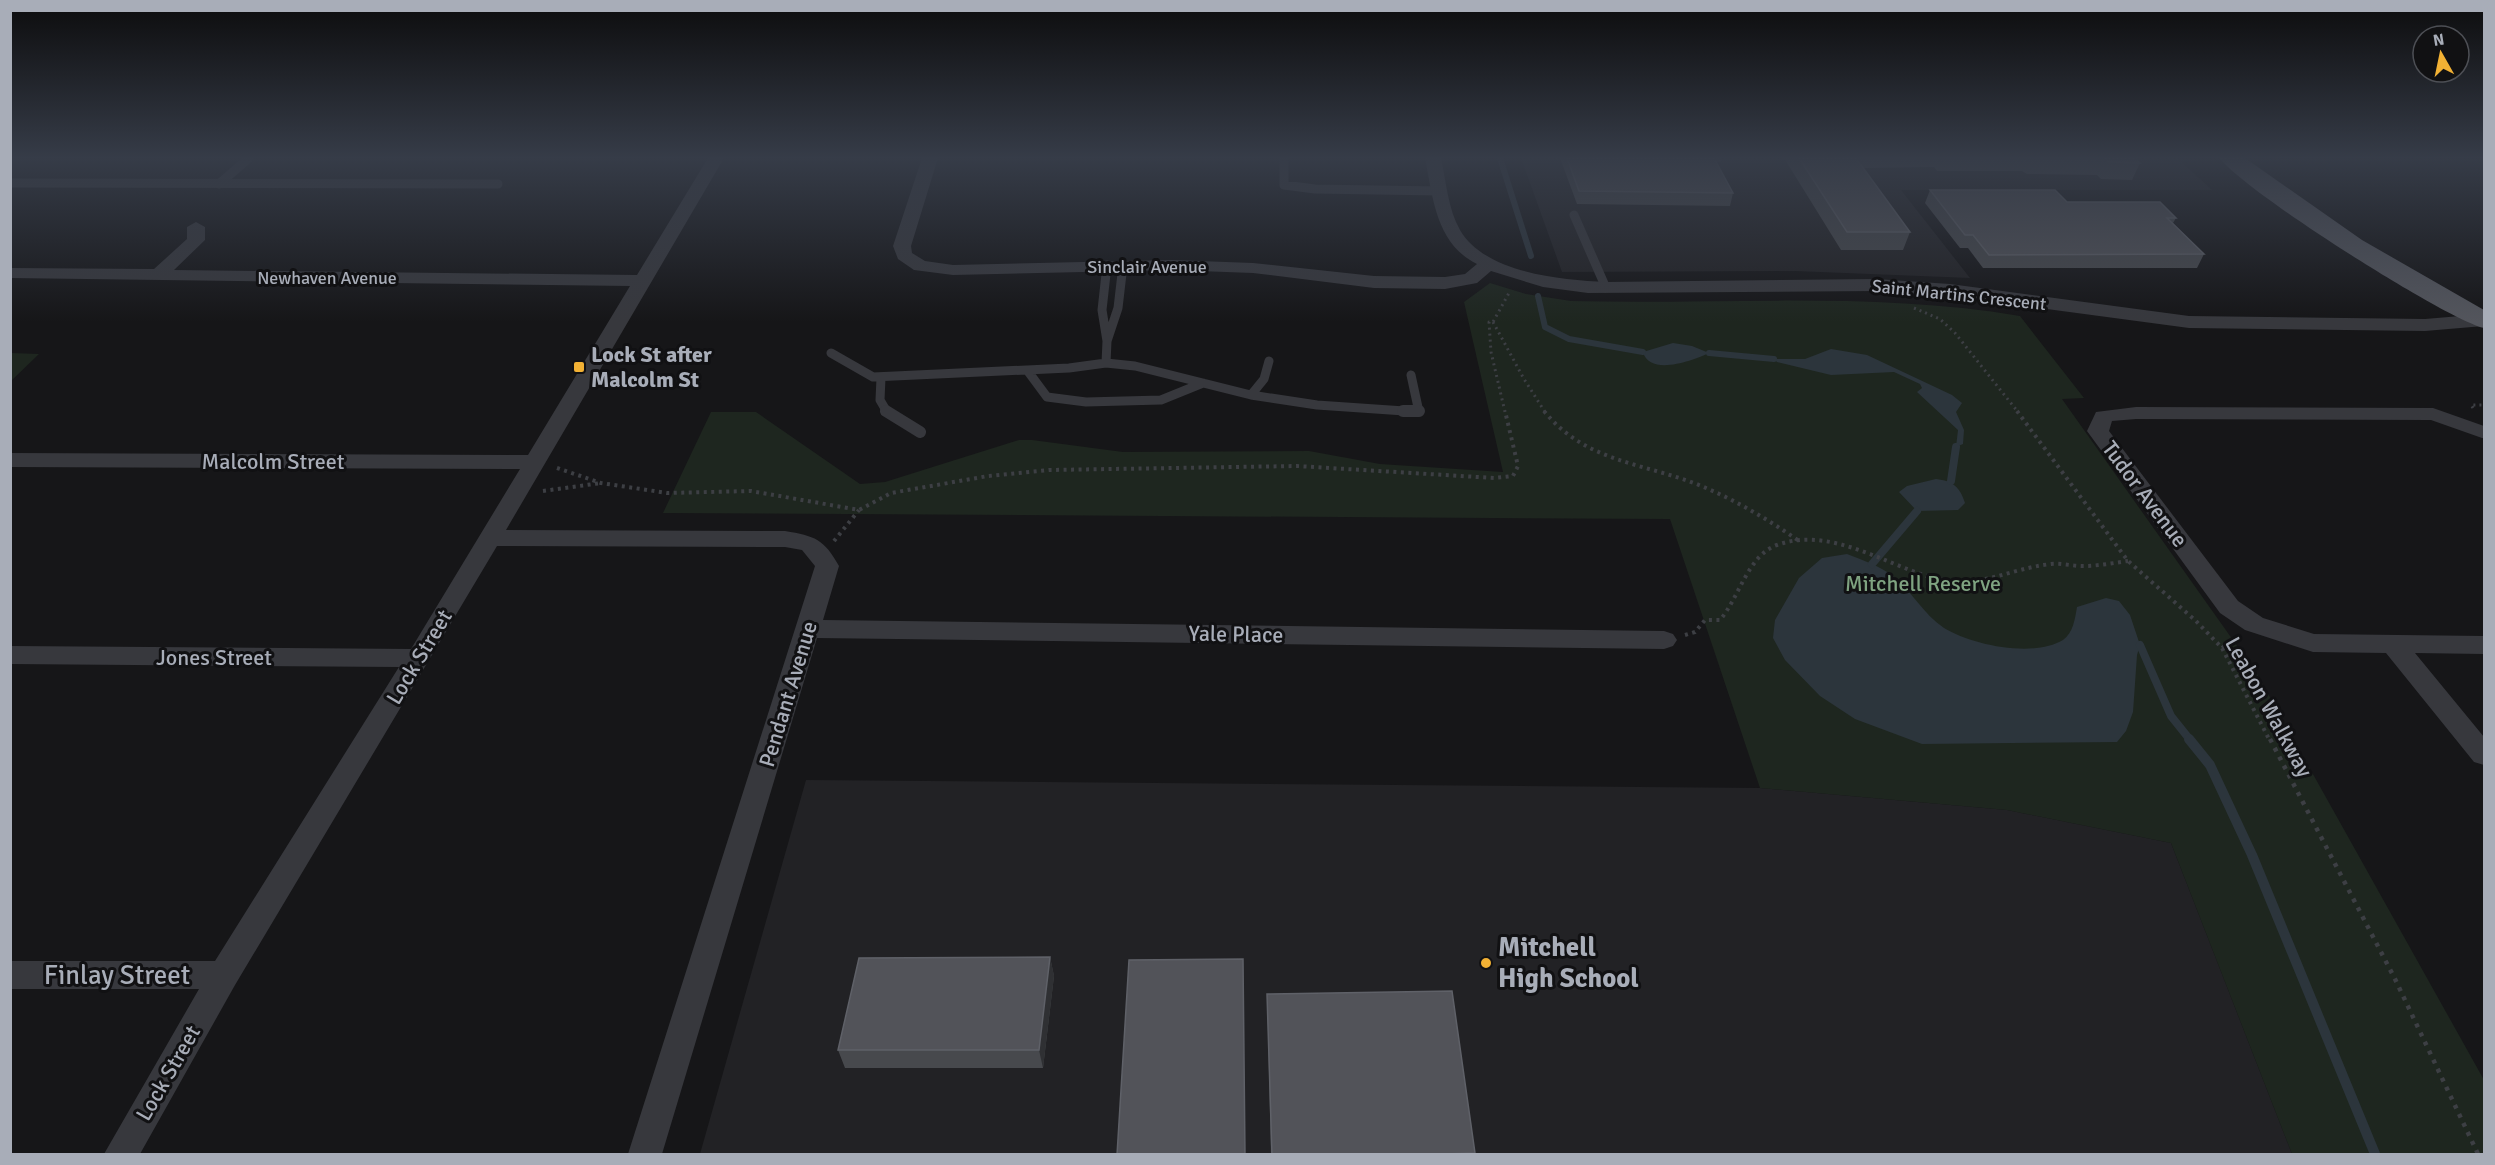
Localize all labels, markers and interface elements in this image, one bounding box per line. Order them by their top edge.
north arrow [2411,24,2471,84]
text: N [2432,29,2446,51]
street label: Sinclair Avenue [1087,256,1207,278]
street label: Newhaven Avenue [257,267,397,289]
street label: Saint Martins Crescent [1871,275,2047,315]
place label: Lock St after Malcolm St [591,341,712,393]
marker: Lock St after Malcolm St [572,360,586,374]
street label: Tudor Avenue [2096,436,2194,552]
street label: Malcolm Street [202,448,345,475]
park label: Mitchell Reserve [1845,570,2001,597]
street label: Lock Street [380,604,458,709]
street label: Pendant Avenue [753,618,823,770]
street label: Yale Place [1188,620,1284,648]
street label: Leabon Walkway [2219,632,2319,783]
street label: Jones Street [156,644,272,671]
place label: Mitchell High School [1498,931,1639,995]
marker: Mitchell High School [1479,956,1493,970]
street label: Finlay Street [44,959,190,992]
street label: Lock Street [130,1020,206,1126]

